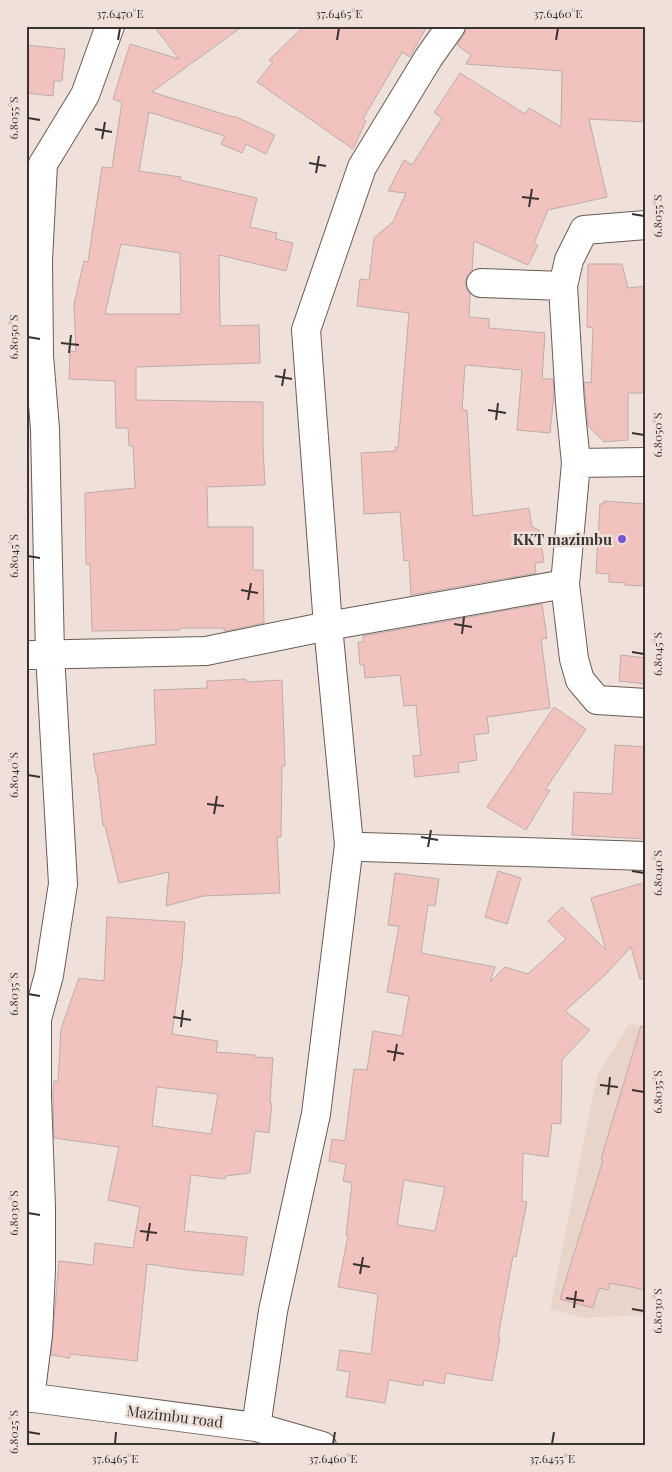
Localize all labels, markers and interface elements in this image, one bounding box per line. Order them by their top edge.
text: 37.6470°E [96,5,144,21]
text: 37.6465°E [315,5,363,21]
text: 37.6460°E [533,5,583,21]
text: 6.8055°S [5,97,21,139]
text: 6.8055°S [649,195,665,237]
text: 6.8050°S [5,315,21,359]
text: 6.8050°S [649,413,665,457]
place label: KKT mazimbu [513,529,612,549]
marker: KKT mazimbu [616,533,628,545]
text: 6.8045°S [5,534,21,578]
text: 6.8045°S [649,632,665,676]
text: 6.8040°S [5,752,21,798]
text: 6.8040°S [649,850,665,896]
text: 6.8035°S [5,972,21,1016]
text: 6.8035°S [649,1070,665,1114]
text: 6.8030°S [5,1190,21,1236]
text: 6.8030°S [649,1288,665,1334]
street label: Mazimbu road [126,1400,225,1432]
text: 6.8025°S [5,1410,21,1454]
text: 37.6465°E [91,1450,139,1466]
text: 37.6460°E [308,1450,358,1466]
text: 37.6455°E [529,1450,575,1466]

